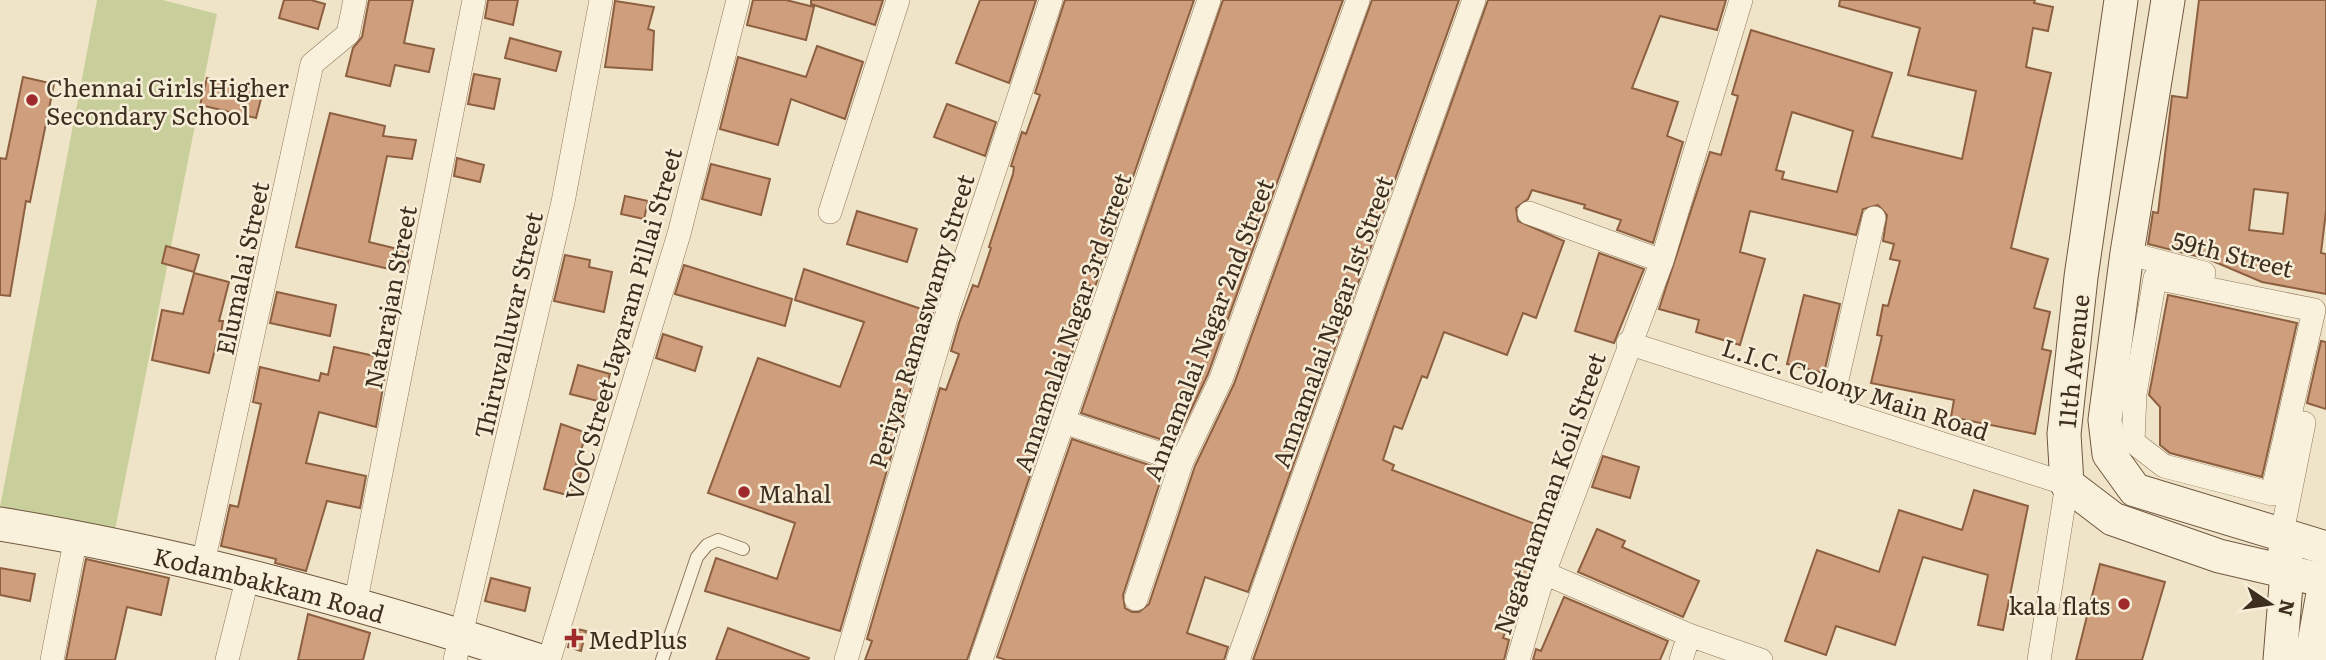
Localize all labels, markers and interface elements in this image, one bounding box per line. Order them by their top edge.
place label: Chennai Girls Higher Secondary School [46,69,290,132]
marker: Chennai Girls Higher Secondary School [24,92,40,108]
street label: VOC Street Jayaram Pillai Street [555,143,689,505]
street label: Annamalai Nagar 3rd street [1003,168,1139,476]
street label: Periyar Ramaswamy Street [858,169,982,473]
street label: Annamalai Nagar 1st Street [1262,170,1400,472]
street label: Annamalai Nagar 2nd Street [1133,173,1281,485]
street label: Elumalai Street [206,178,277,358]
street label: Natarajan Street [354,202,424,392]
street label: Thiruvalluvar Street [464,208,550,442]
street label: 59th Street [2169,221,2298,285]
street label: 11th Avenue [2048,292,2096,430]
street label: L.I.C. Colony Main Road [1718,328,1994,448]
street label: Nagathamman Koil Street [1483,347,1613,639]
place label: Mahal [758,475,831,510]
marker: Mahal [736,484,752,500]
street label: Kodambakkam Road [151,537,389,630]
north arrow [2235,569,2305,639]
place label: kala flats [2008,587,2110,622]
marker: kala flats [2116,596,2132,612]
text: N [2272,597,2303,619]
place label: MedPlus [588,621,687,656]
marker: MedPlus [566,630,582,646]

